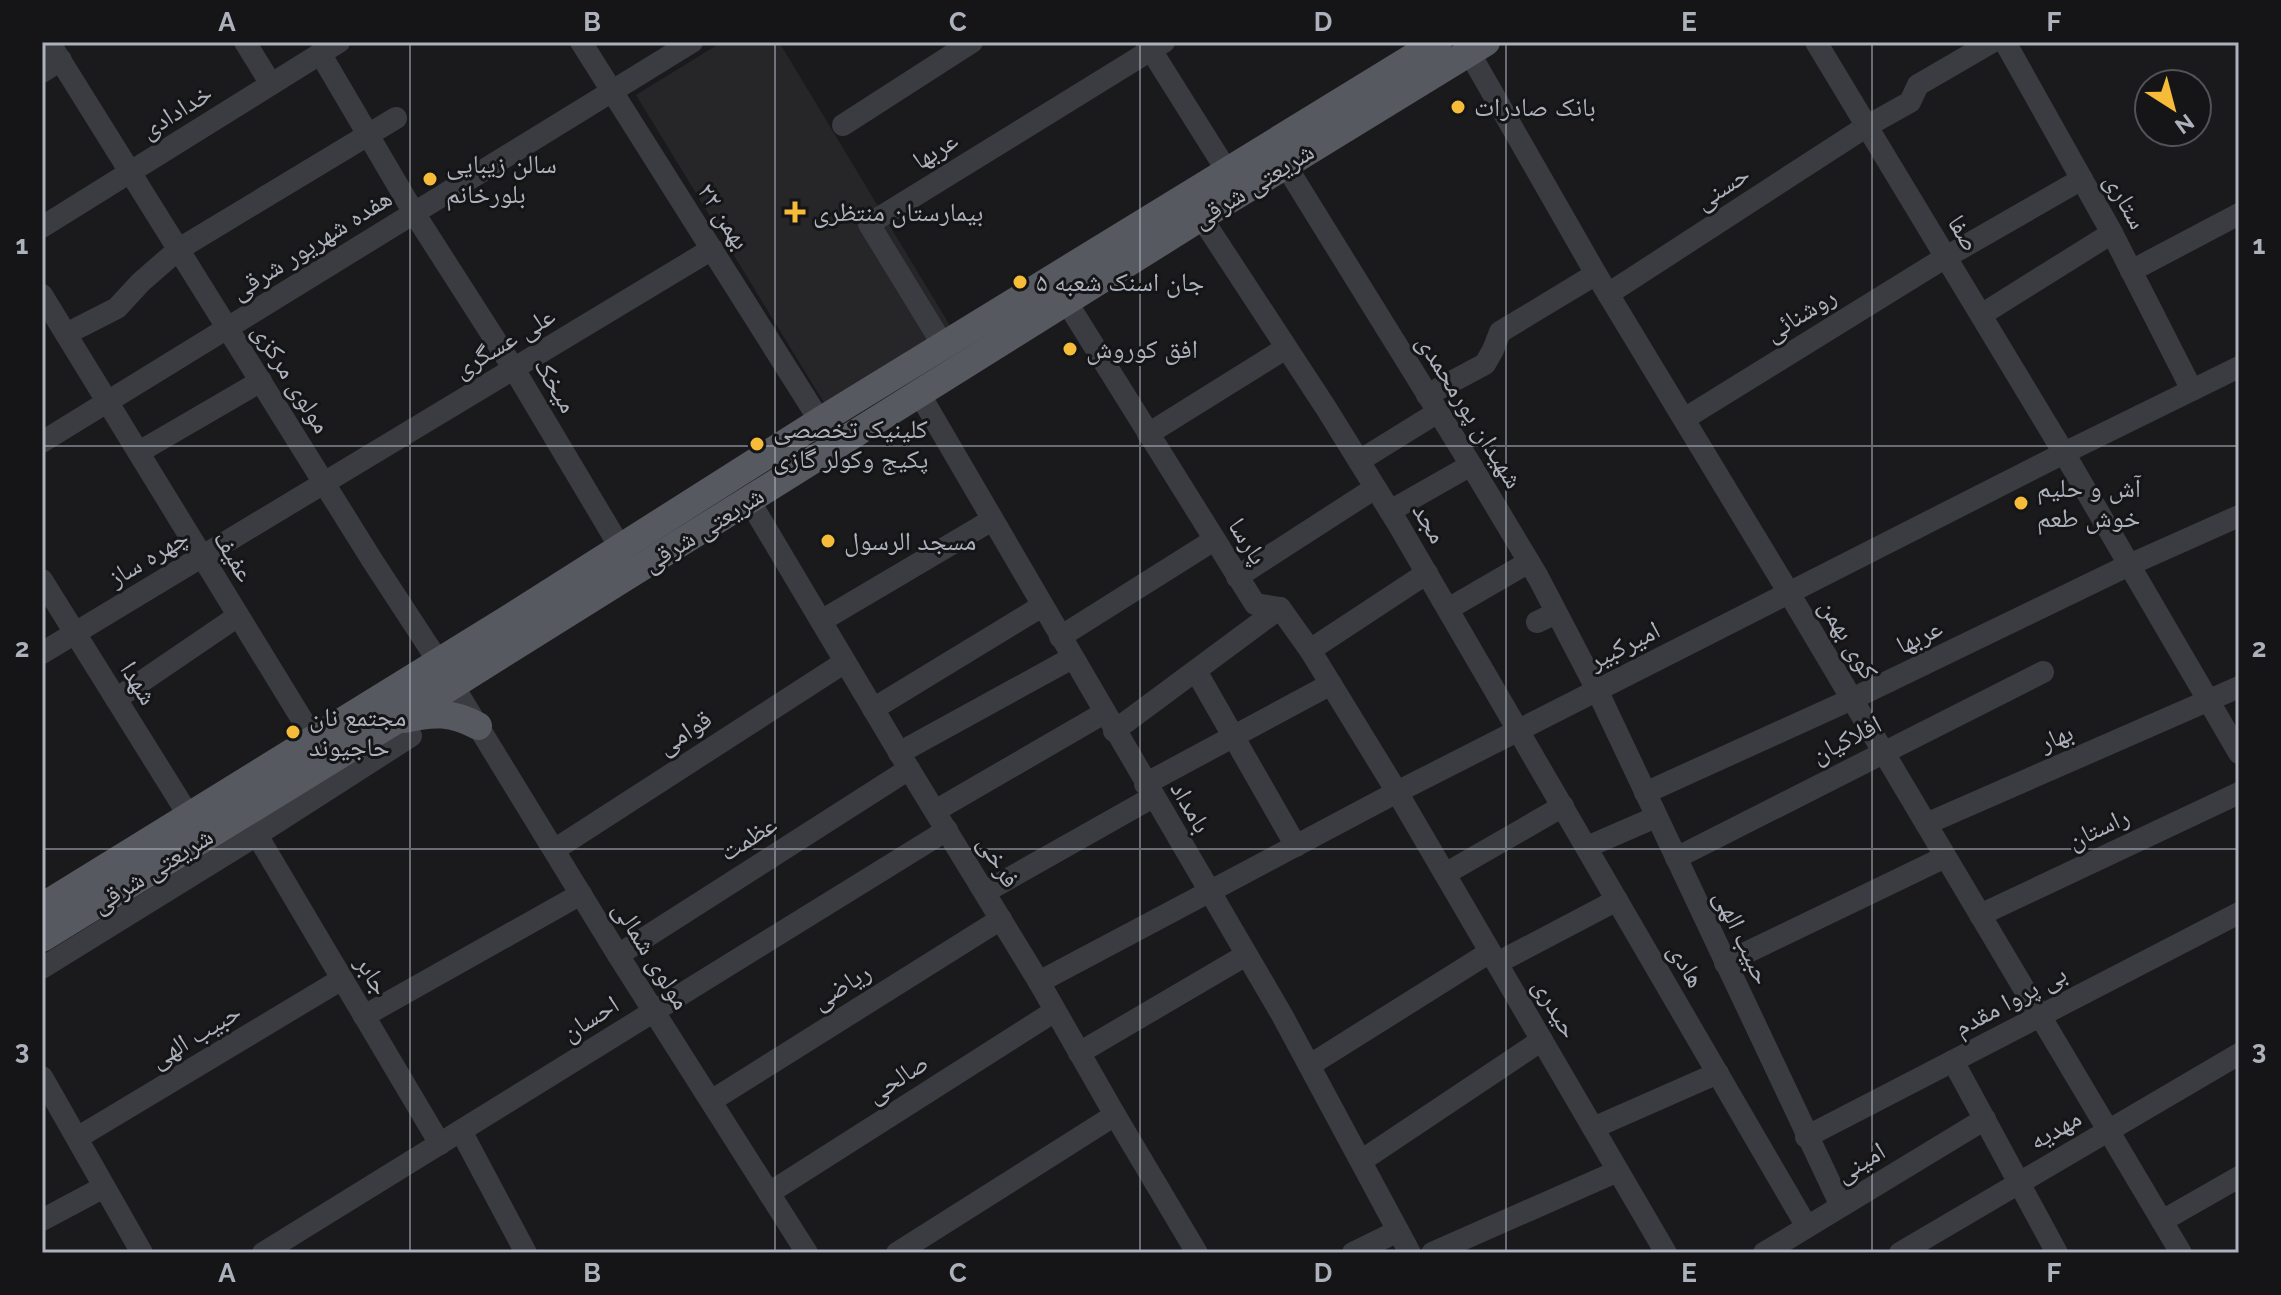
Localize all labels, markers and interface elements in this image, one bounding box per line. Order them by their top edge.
text: A [218,7,236,37]
text: B [583,7,601,37]
text: C [949,7,967,37]
text: D [1314,7,1332,37]
text: E [1681,7,1697,37]
text: F [2047,7,2062,37]
north arrow [2133,68,2213,148]
street label: خدادادی [135,77,218,145]
place label: بانک صادرات [1474,92,1596,122]
marker: بانک صادرات [1449,98,1467,116]
text: N [2170,109,2199,140]
street label: عربها [907,125,963,175]
street label: شریعتی شرقی [1187,136,1320,235]
place label: سالن زیبایی بلورخانم [446,149,557,211]
street label: حسنی [1689,158,1756,217]
street label: ستاری [2098,168,2153,235]
marker: سالن زیبایی بلورخانم [421,170,439,188]
street label: ۲۲ بهمن [691,177,756,255]
street label: هفده شهریور شرقی [225,182,398,306]
place label: بیمارستان منتظری [813,197,984,228]
marker: بیمارستان منتظری [784,201,806,223]
street label: صفا [1942,209,1986,257]
text: 1 [16,230,29,260]
text: 1 [2253,230,2266,260]
place label: جان اسنک شعبه ۵ [1036,267,1204,298]
marker: جان اسنک شعبه ۵ [1011,273,1029,291]
street label: روشنائی [1759,280,1842,348]
street label: علی عسگری [448,300,561,385]
street label: مولوی مرکزی [246,317,338,439]
street label: شهیدان پورمحمدی [1410,328,1529,494]
place label: افق کوروش [1086,334,1198,365]
marker: افق کوروش [1061,340,1079,358]
street label: میخک [528,352,584,418]
place label: کلینیک تخصصی پکیج وکولر گازی [773,414,928,476]
marker: کلینیک تخصصی پکیج وکولر گازی [748,435,766,453]
place label: آش و حلیم خوش طعم [2037,473,2142,535]
street label: شریعتی شرقی [637,480,770,579]
marker: آش و حلیم خوش طعم [2012,494,2030,512]
street label: مجد [1406,497,1454,549]
street label: پارسا [1221,512,1274,570]
street label: چهره ساز [102,522,194,594]
street label: عفیف [207,525,261,587]
place label: مسجد الرسول [844,526,976,557]
marker: مسجد الرسول [819,532,837,550]
street label: کوی بهمن [1812,593,1885,685]
street label: عربها [1891,612,1947,660]
street label: امیرکبیر [1582,614,1665,676]
text: 2 [15,633,29,663]
text: 2 [2252,633,2266,663]
street label: شهدا [114,656,164,710]
place label: مجتمع نان حاجیوند [309,702,406,762]
street label: قوامی [651,703,717,761]
street label: افلاکیان [1806,709,1887,770]
street label: بهار [2034,717,2077,758]
marker: مجتمع نان حاجیوند [284,723,302,741]
street label: بامداد [1164,776,1218,838]
street label: راستان [2062,801,2134,856]
street label: عظمت [714,809,782,867]
street label: شریعتی شرقی [86,821,219,920]
street label: فرخی [971,829,1026,893]
street label: حبیب الهی [1707,885,1778,989]
street label: مولوی شمالی [606,895,697,1015]
street label: هادی [1661,937,1712,993]
street label: جابر [349,949,396,1000]
street label: ریاضی [806,956,877,1016]
street label: بی پروا مقدم [1949,958,2073,1045]
street label: حیدری [1526,973,1585,1044]
street label: احسان [556,989,625,1048]
street label: حبیب الهی [144,996,246,1075]
text: 3 [15,1035,29,1065]
text: 3 [2252,1035,2266,1065]
street label: صالحی [860,1047,934,1110]
street label: مهدیه [2024,1102,2086,1156]
street label: امینی [1830,1136,1891,1189]
text: A [218,1258,236,1288]
text: B [583,1258,601,1288]
text: C [949,1258,967,1288]
text: D [1314,1258,1332,1288]
text: E [1681,1258,1697,1288]
text: F [2047,1258,2062,1288]

